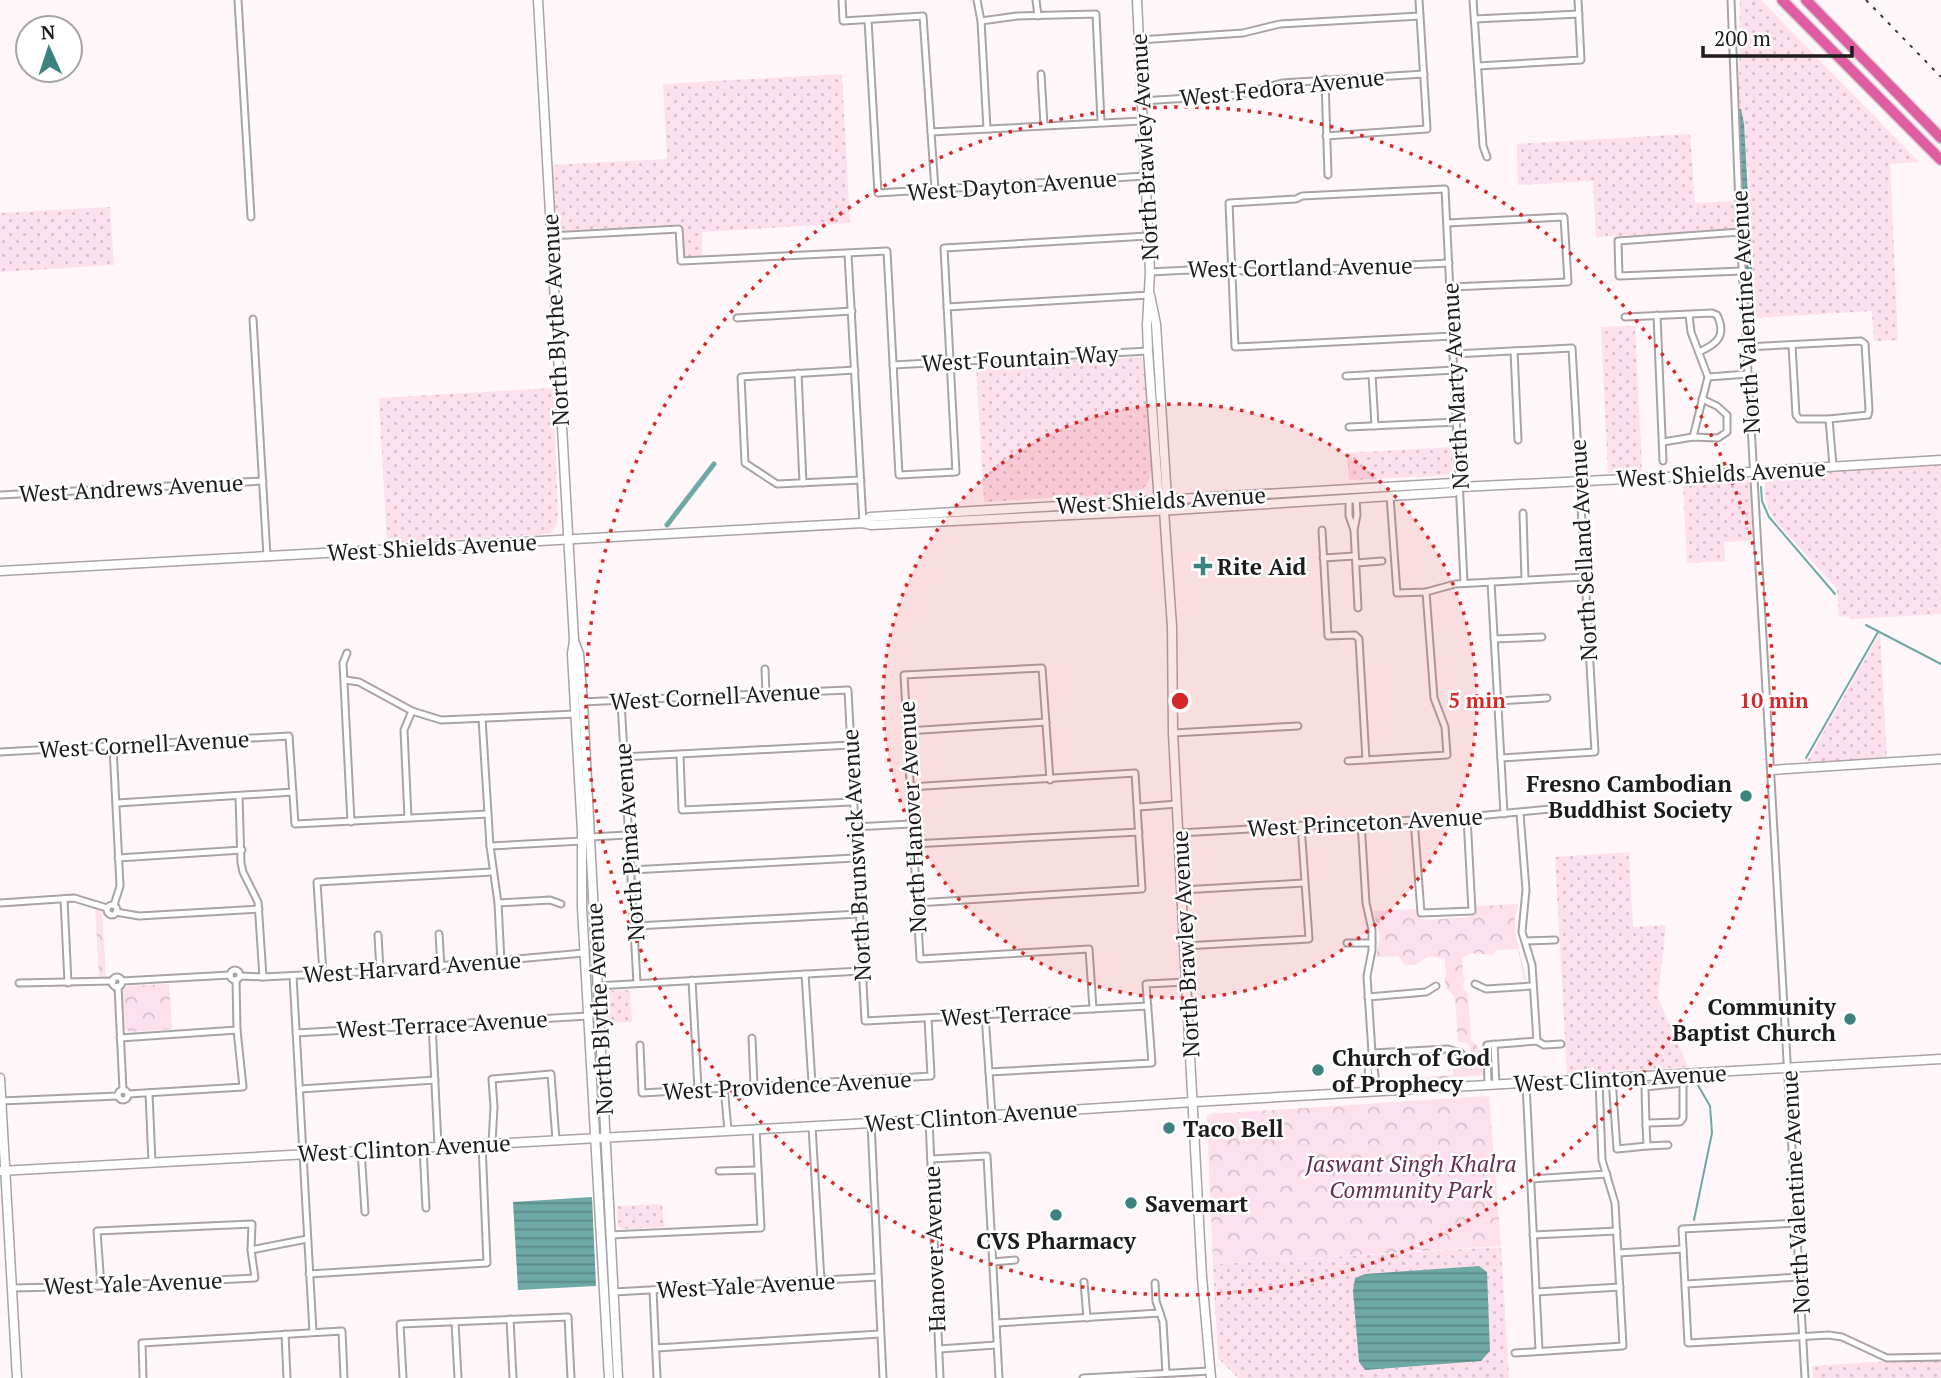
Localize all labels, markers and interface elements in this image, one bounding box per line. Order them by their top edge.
north arrow [14,14,84,84]
scale bar [1703,14,1852,58]
text: N [40,19,57,44]
text: 200 m [1714,24,1771,52]
street label: North Brawley Avenue [1123,33,1165,261]
street label: West Fedora Avenue [1178,61,1386,113]
street label: West Dayton Avenue [906,162,1118,208]
street label: North Valentine Avenue [1723,189,1767,435]
street label: North Blythe Avenue [534,213,576,427]
street label: West Cortland Avenue [1187,250,1413,284]
street label: North Marty Avenue [1434,282,1476,490]
street label: West Fountain Way [921,337,1120,379]
street label: North Selland Avenue [1562,438,1604,662]
street label: West Shields Avenue [1615,452,1827,494]
street label: West Andrews Avenue [18,467,244,509]
street label: West Shields Avenue [1055,479,1267,521]
street label: West Shields Avenue [326,526,538,568]
place label: Rite Aid [1217,551,1307,582]
marker: Rite Aid [1195,558,1211,574]
street label: West Cornell Avenue [609,675,821,717]
text: 5 min [1448,686,1506,714]
text: 10 min [1739,686,1809,714]
centre of rings [1168,689,1192,713]
street label: North Hanover Avenue [890,700,934,934]
street label: West Cornell Avenue [38,723,250,765]
street label: North Brunswick Avenue [834,728,878,982]
street label: North Pima Avenue [607,742,651,942]
place label: Fresno Cambodian Buddhist Society [1526,768,1733,825]
marker: Fresno Cambodian Buddhist Society [1738,788,1754,804]
street label: West Princeton Avenue [1246,800,1484,844]
street label: North Brawley Avenue [1164,830,1206,1058]
street label: North Blythe Avenue [578,902,620,1116]
street label: West Harvard Avenue [302,944,522,990]
place label: Community Baptist Church [1672,991,1837,1048]
street label: West Terrace [940,995,1072,1033]
street label: West Terrace Avenue [336,1003,548,1045]
marker: Community Baptist Church [1842,1011,1858,1027]
place label: Church of God of Prophecy [1332,1042,1490,1099]
street label: West Clinton Avenue [1513,1057,1727,1099]
marker: Church of God of Prophecy [1310,1062,1326,1078]
street label: West Providence Avenue [662,1063,912,1107]
street label: North Valentine Avenue [1773,1069,1817,1315]
street label: West Clinton Avenue [864,1093,1078,1139]
place label: Taco Bell [1183,1113,1284,1144]
marker: Taco Bell [1161,1120,1177,1136]
street label: West Clinton Avenue [297,1127,511,1169]
park label: Jaswant Singh Khalra Community Park [1304,1148,1517,1205]
street label: Hanover Avenue [916,1165,952,1333]
place label: Savemart [1145,1188,1248,1219]
marker: Savemart [1123,1195,1139,1211]
marker: CVS Pharmacy [1048,1207,1064,1223]
place label: CVS Pharmacy [976,1225,1137,1256]
street label: West Yale Avenue [43,1264,223,1302]
street label: West Yale Avenue [656,1265,836,1305]

